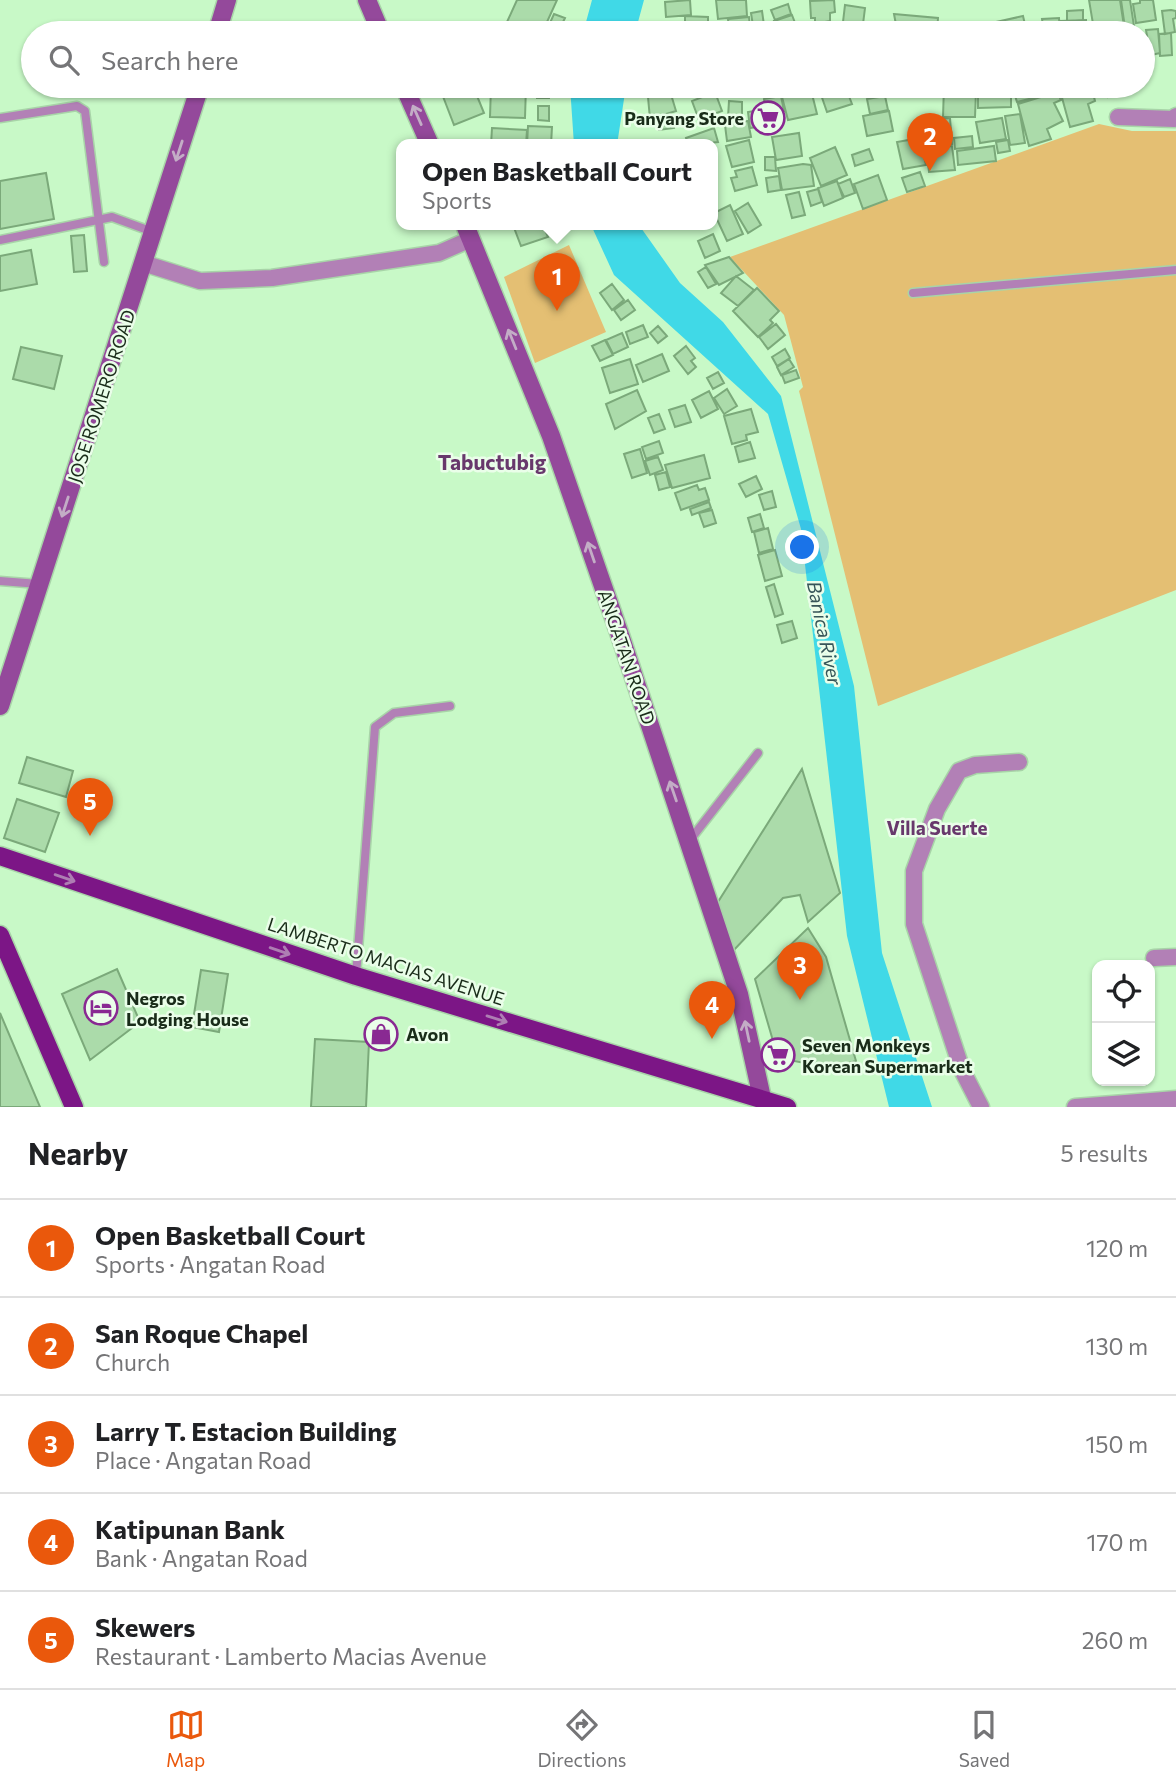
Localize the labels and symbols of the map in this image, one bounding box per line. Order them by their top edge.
supermarket icon: Panyang Store [749,99,787,137]
one-way arrow [410,105,423,126]
place label: Panyang Store [624,107,744,129]
pin: 2 [907,113,953,171]
one-way arrow [172,139,185,161]
pin: 1 [534,253,580,311]
street label: JOSE ROMERO ROAD [63,307,139,485]
one-way arrow [504,329,517,350]
district label: Tabuctubig [438,449,547,474]
one-way arrow [58,496,70,518]
your location [785,530,819,564]
one-way arrow [584,542,596,564]
water label: Banica River [803,579,848,688]
street label: ANGATAN ROAD [594,587,660,727]
pin: 5 [67,778,113,836]
one-way arrow [666,780,678,802]
district label: Villa Suerte [887,816,987,839]
one-way arrow [53,873,75,885]
street label: LAMBERTO MACIAS AVENUE [265,912,507,1010]
pin: 3 [777,942,823,1000]
one-way arrow [269,946,291,958]
pin: 4 [689,981,735,1039]
place label: Negros Lodging House [126,987,249,1030]
hotel icon: Negros Lodging House [82,989,120,1027]
one-way arrow [486,1013,508,1026]
shop icon: Avon [362,1015,400,1053]
one-way arrow [740,1020,754,1043]
place label: Avon [406,1023,449,1045]
place label: Seven Monkeys Korean Supermarket [802,1034,973,1077]
supermarket icon: Seven Monkeys Korean Supermarket [759,1036,797,1074]

